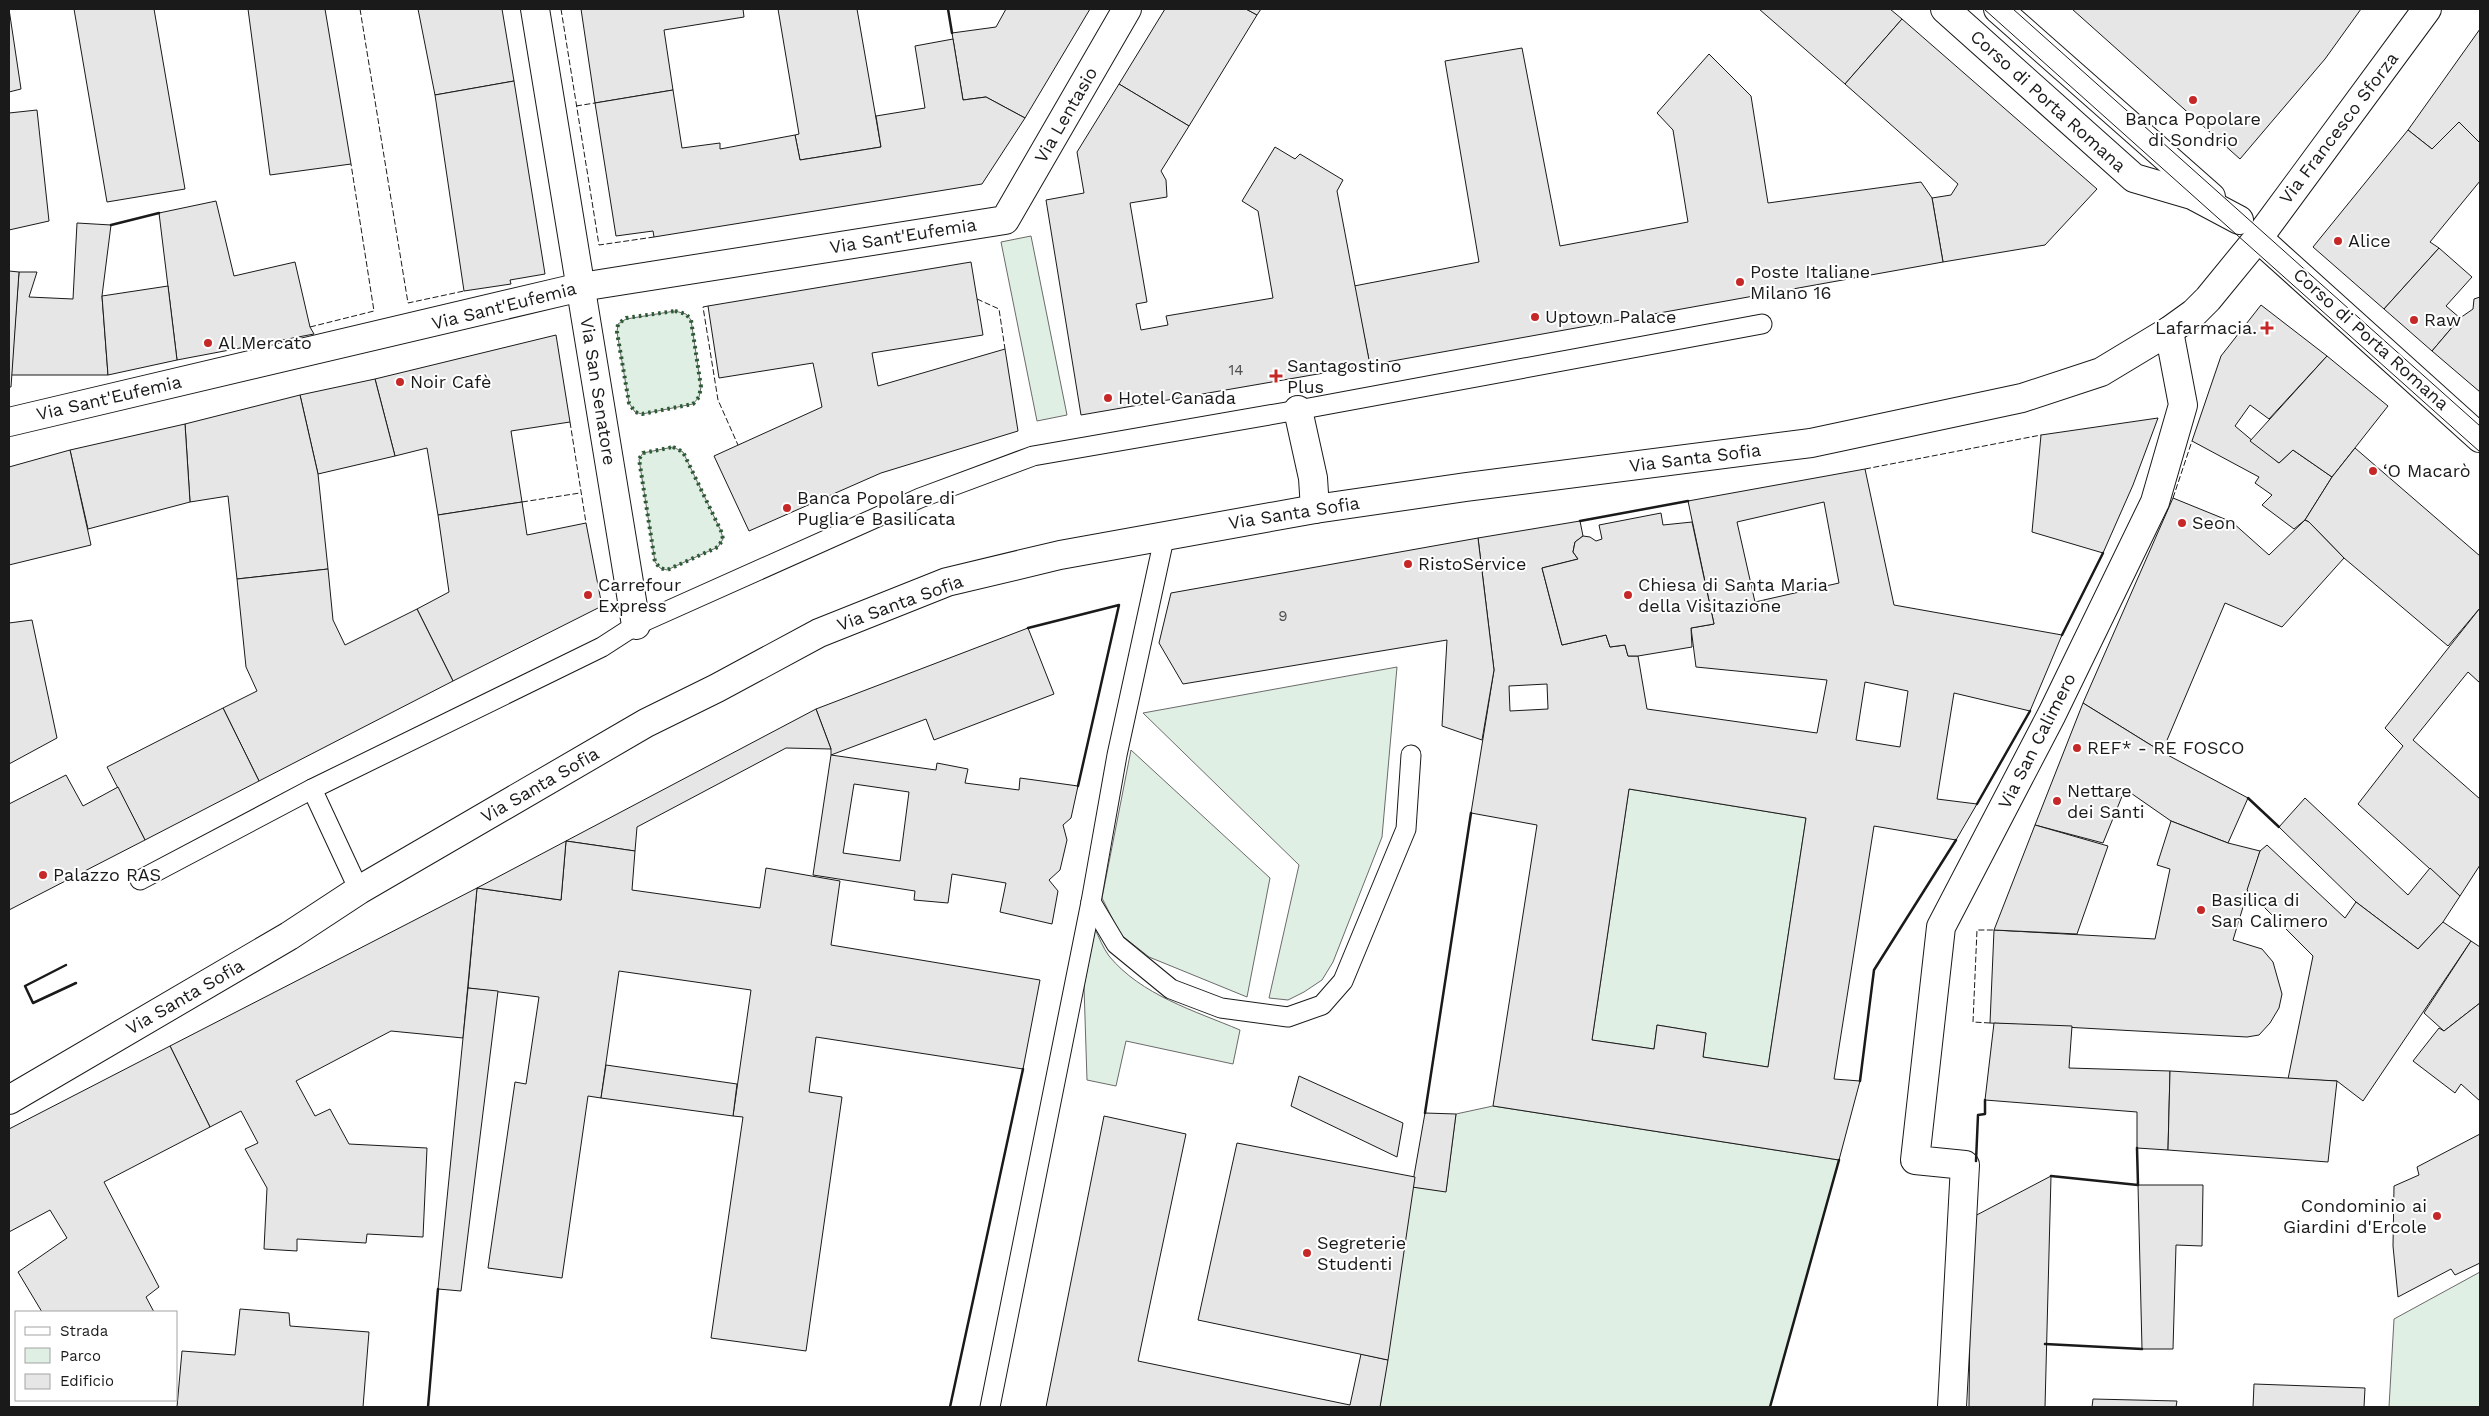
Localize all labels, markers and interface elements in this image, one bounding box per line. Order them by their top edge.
street label: Corso di Porta Romana [1966,25,2130,176]
street label: Via Francesco Sforza [2275,48,2402,208]
street label: Via Lentasio [1030,63,1101,166]
marker: Banca Popolare di Sondrio [2187,94,2199,106]
place label: Banca Popolare di Sondrio [2125,108,2261,150]
street label: Via Sant'Eufemia [828,214,978,257]
place label: Alice [2348,230,2391,251]
marker: Alice [2332,235,2344,247]
place label: Poste Italiane Milano 16 [1750,261,1870,303]
street label: Corso di Porta Romana [2289,263,2453,414]
marker: Poste Italiane Milano 16 [1734,276,1746,288]
street label: Via Sant'Eufemia [429,277,578,334]
place label: Uptown Palace [1545,306,1677,327]
place label: Raw [2424,309,2461,330]
marker: Uptown Palace [1529,311,1541,323]
marker: Raw [2408,314,2420,326]
street label: Via San Senatore [576,315,621,467]
place label: Lafarmacia. [2155,317,2257,338]
marker: Lafarmacia. [2261,322,2273,334]
place label: Al Mercato [218,332,312,353]
marker: Al Mercato [202,337,214,349]
place label: Santagostino Plus [1287,355,1401,397]
house number: 14 [1228,361,1244,379]
marker: Santagostino Plus [1269,369,1283,383]
street label: Via Sant'Eufemia [34,371,184,424]
place label: Noir Cafè [410,371,491,392]
marker: Noir Cafè [394,376,406,388]
place label: Hotel Canada [1118,387,1236,408]
marker: Hotel Canada [1102,392,1114,404]
street label: Via Santa Sofia [1628,439,1762,476]
place label: ‘O Macarò [2383,460,2471,481]
marker: ‘O Macarò [2367,465,2379,477]
place label: Banca Popolare di Puglia e Basilicata [797,487,956,529]
street label: Via Santa Sofia [1227,492,1361,533]
marker: Banca Popolare di Puglia e Basilicata [781,502,793,514]
place label: Seon [2192,512,2236,533]
marker: Seon [2176,517,2188,529]
place label: RistoService [1418,553,1526,574]
marker: RistoService [1402,558,1414,570]
street label: Via Santa Sofia [834,570,966,635]
place label: Carrefour Express [598,574,681,616]
place label: Chiesa di Santa Maria della Visitazione [1638,574,1828,616]
marker: Carrefour Express [582,589,594,601]
marker: Chiesa di Santa Maria della Visitazione [1622,589,1634,601]
house number: 9 [1278,607,1288,625]
street label: Via San Calimero [1993,669,2080,812]
place label: REF* - RE FOSCO [2087,737,2244,758]
street label: Via Santa Sofia [477,742,602,827]
marker: REF* - RE FOSCO [2071,742,2083,754]
place label: Nettare dei Santi [2067,780,2145,822]
marker: Nettare dei Santi [2051,795,2063,807]
place label: Palazzo RAS [53,864,161,885]
marker: Palazzo RAS [37,869,49,881]
place label: Basilica di San Calimero [2211,889,2328,931]
marker: Basilica di San Calimero [2195,904,2207,916]
street label: Via Santa Sofia [122,954,247,1039]
place label: Condominio ai Giardini d'Ercole [2283,1195,2427,1237]
marker: Condominio ai Giardini d'Ercole [2431,1210,2443,1222]
place label: Segreterie Studenti [1317,1232,1406,1274]
marker: Segreterie Studenti [1301,1247,1313,1259]
legend [15,1311,178,1401]
text: Strada [60,1322,109,1340]
text: Parco [60,1347,101,1365]
text: Edificio [60,1372,114,1390]

